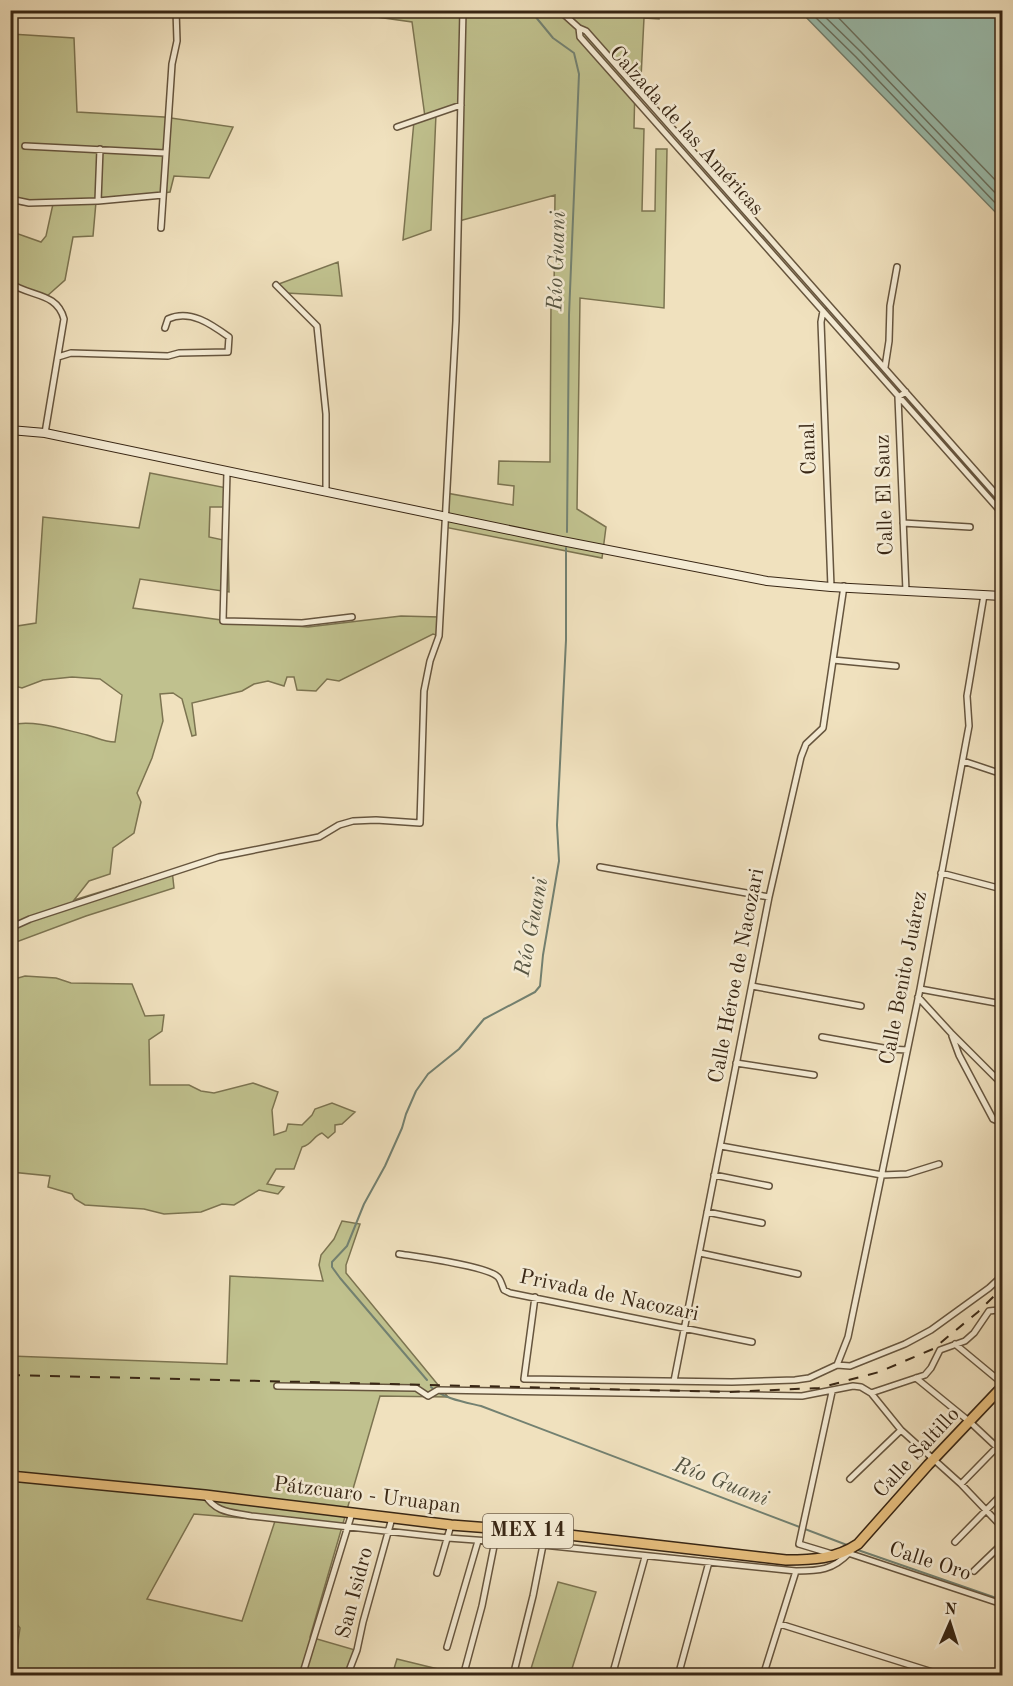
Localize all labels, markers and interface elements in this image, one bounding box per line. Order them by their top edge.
street label: Calzada de las Américas [605,42,767,220]
water label: Río Guani [544,210,570,312]
street label: Canal [798,422,820,475]
street label: Calle El Sauz [872,434,898,556]
street label: Calle Héroe de Nacozari [706,867,768,1085]
water label: Río Guani [511,875,552,979]
street label: Calle Benito Juárez [877,889,931,1067]
street label: Privada de Nacozari [517,1267,701,1325]
street label: Calle Saltillo [870,1404,964,1502]
water label: Río Guani [669,1453,772,1510]
street label: Pátzcuaro - Uruapan [272,1474,462,1518]
road number: MEX 14 [483,1514,573,1548]
street label: Calle Oro [886,1539,974,1585]
street label: San Isidro [333,1545,377,1641]
north arrow [920,1593,980,1653]
text: N [944,1602,958,1618]

